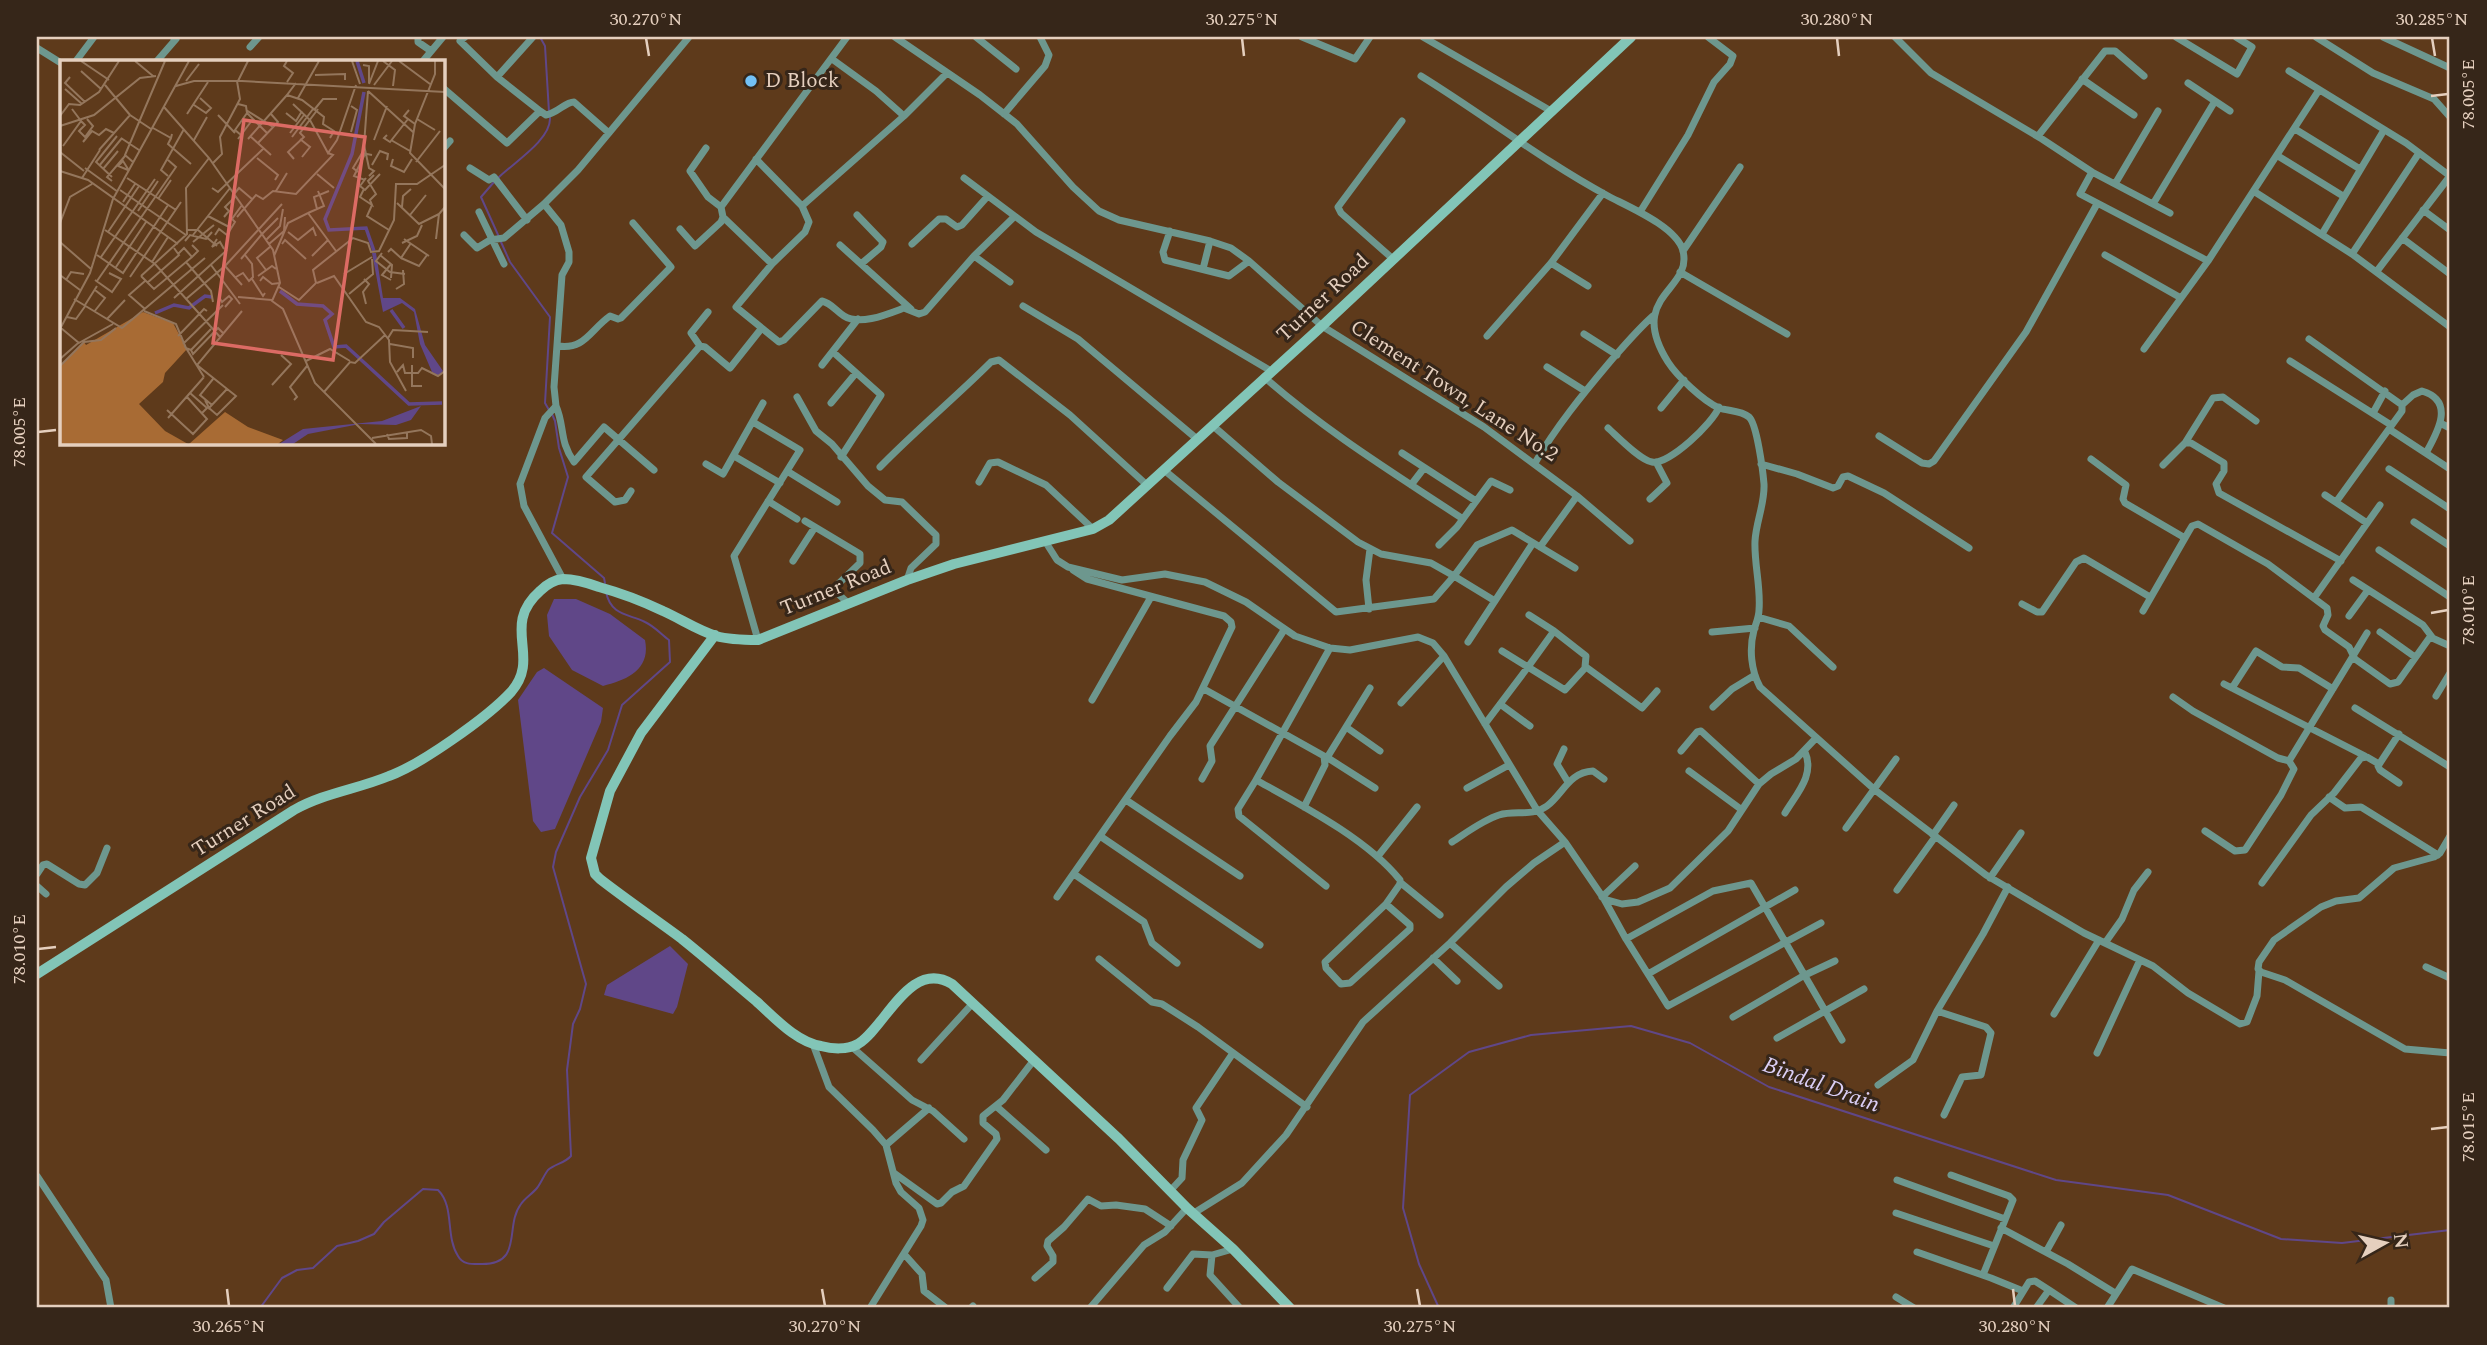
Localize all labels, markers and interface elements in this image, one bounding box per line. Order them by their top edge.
text: 30.270°N [610,6,682,33]
text: 30.275°N [1206,6,1278,33]
text: 30.280°N [1801,6,1873,33]
text: 30.285°N [2396,6,2468,33]
text: 78.005°E [2455,59,2482,129]
inset map [60,60,444,444]
place label: D Block [765,65,840,97]
marker: D Block [743,73,759,89]
street label: Turner Road [1269,246,1377,350]
street label: Clement Town, Lane No.2 [1344,312,1564,470]
text: 78.005°E [6,397,33,467]
street label: Turner Road [776,551,896,625]
text: 78.010°E [2455,575,2482,645]
street label: Turner Road [186,776,302,866]
text: 78.010°E [6,914,33,984]
water label: Bindal Drain [1757,1048,1885,1122]
text: 78.015°E [2455,1092,2482,1162]
north arrow [2350,1208,2420,1278]
text: N [2385,1231,2416,1251]
text: 30.265°N [193,1313,265,1340]
text: 30.270°N [789,1313,861,1340]
text: 30.275°N [1384,1313,1456,1340]
text: 30.280°N [1979,1313,2051,1340]

